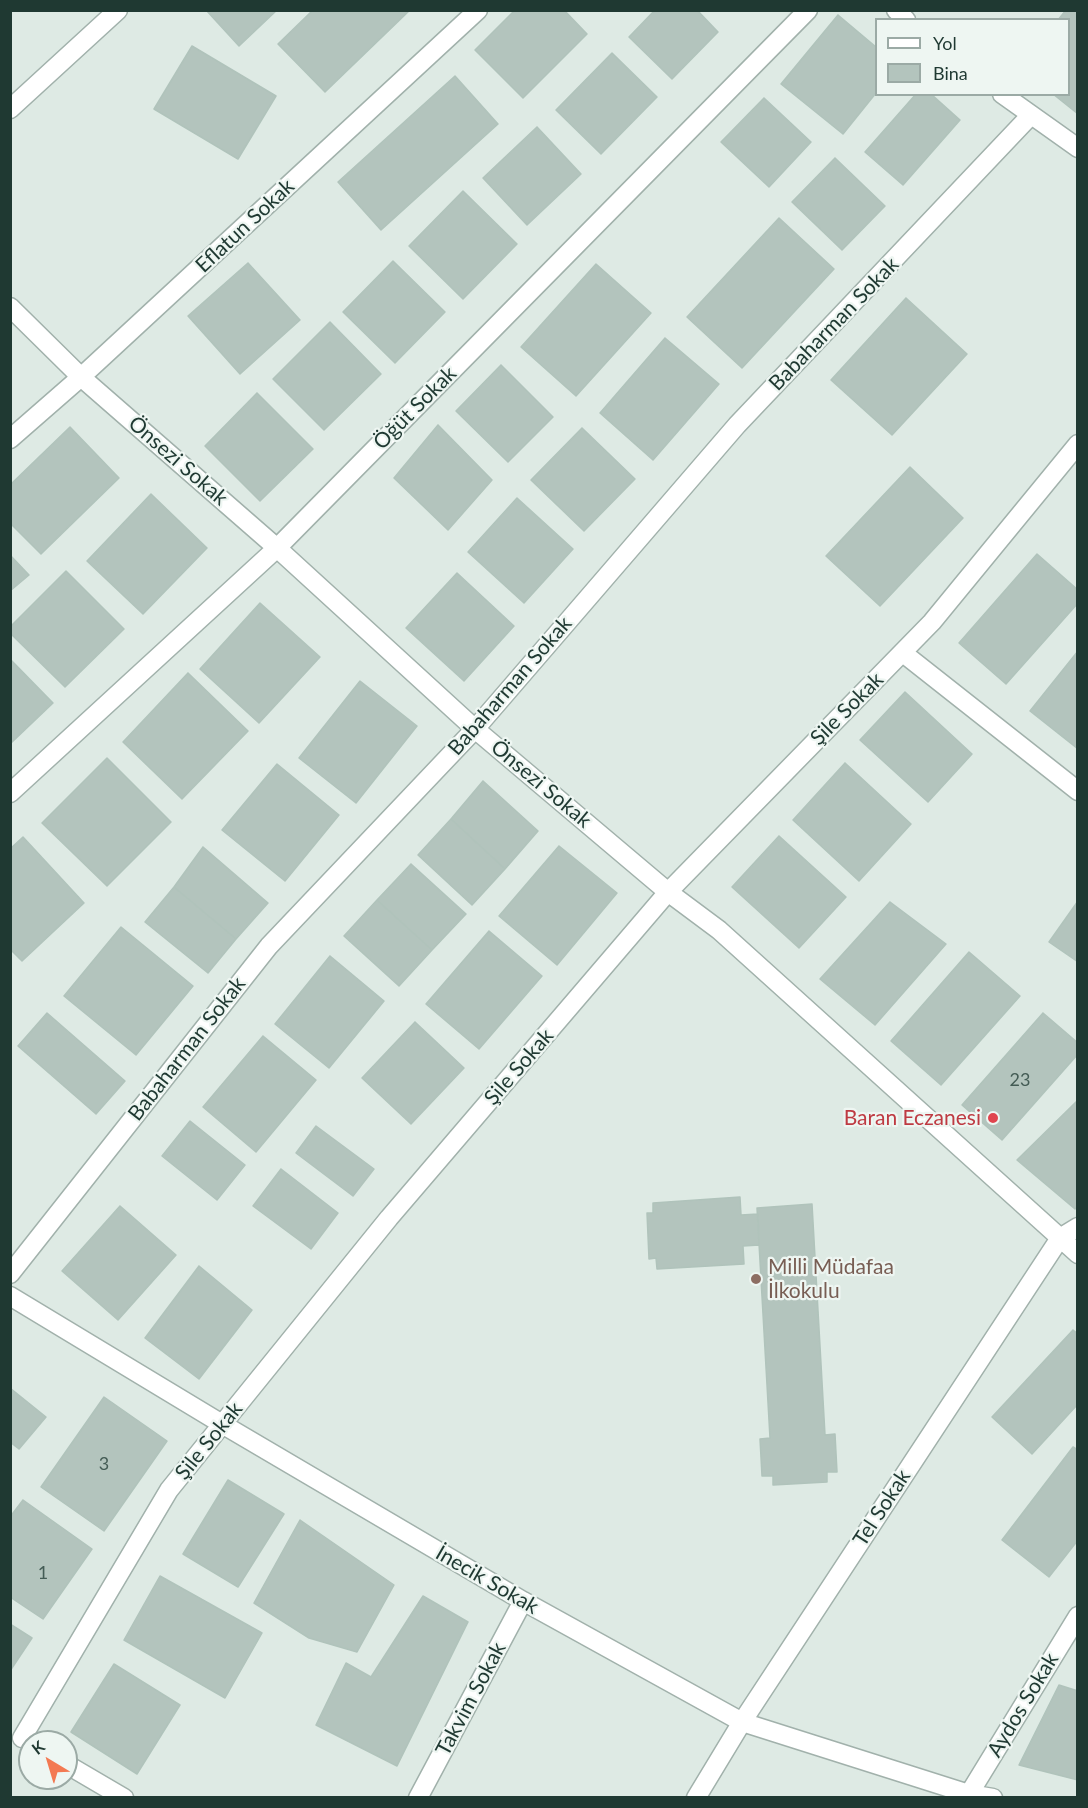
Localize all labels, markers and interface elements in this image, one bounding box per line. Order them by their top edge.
legend [875,18,1070,96]
text: Yol [933,32,957,54]
text: Bina [933,62,968,84]
street label: Eflatun Sokak [190,174,300,278]
street label: Babaharman Sokak [764,252,904,396]
street label: Öğüt Sokak [368,361,462,455]
street label: Önsezi Sokak [123,411,233,511]
street label: Babaharman Sokak [443,611,577,761]
street label: Şile Sokak [805,667,889,751]
street label: Önsezi Sokak [486,735,596,833]
street label: Babaharman Sokak [123,972,251,1126]
street label: Şile Sokak [479,1024,559,1110]
house number: 23 [1010,1069,1030,1091]
place label: Baran Eczanesi [844,1105,981,1131]
marker: Baran Eczanesi [986,1111,1000,1125]
place label: Milli Müdafaa İlkokulu [768,1254,894,1304]
marker: Milli Müdafaa İlkokulu [749,1272,763,1286]
street label: Şile Sokak [170,1397,248,1485]
house number: 3 [99,1453,109,1475]
street label: Tel Sokak [848,1465,916,1551]
street label: İnecik Sokak [431,1540,543,1620]
house number: 1 [38,1562,48,1584]
street label: Takvim Sokak [431,1638,511,1760]
street label: Aydos Sokak [982,1648,1064,1762]
north arrow [18,1730,78,1790]
text: K [28,1736,48,1758]

